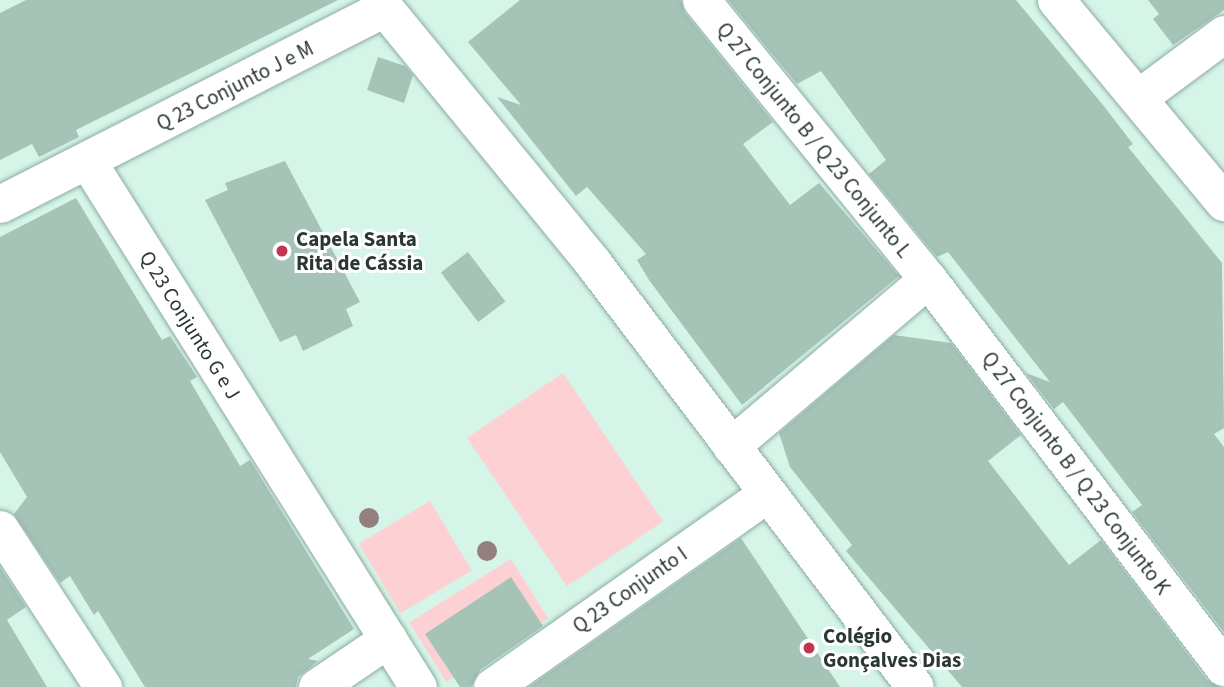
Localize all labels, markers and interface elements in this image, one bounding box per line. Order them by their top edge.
street label: Q 27 Conjunto B / Q 23 Conjunto L [711,17,917,263]
street label: Q 23 Conjunto J e M [152,36,318,136]
place label: Capela Santa Rita de Cássia [296,226,423,276]
marker: Capela Santa Rita de Cássia [274,243,290,259]
street label: Q 23 Conjunto G e J [134,246,246,404]
street label: Q 27 Conjunto B / Q 23 Conjunto K [976,347,1176,599]
street label: Q 23 Conjunto I [568,541,692,639]
place label: Colégio Gonçalves Dias [823,623,961,673]
marker: Colégio Gonçalves Dias [801,640,817,656]

